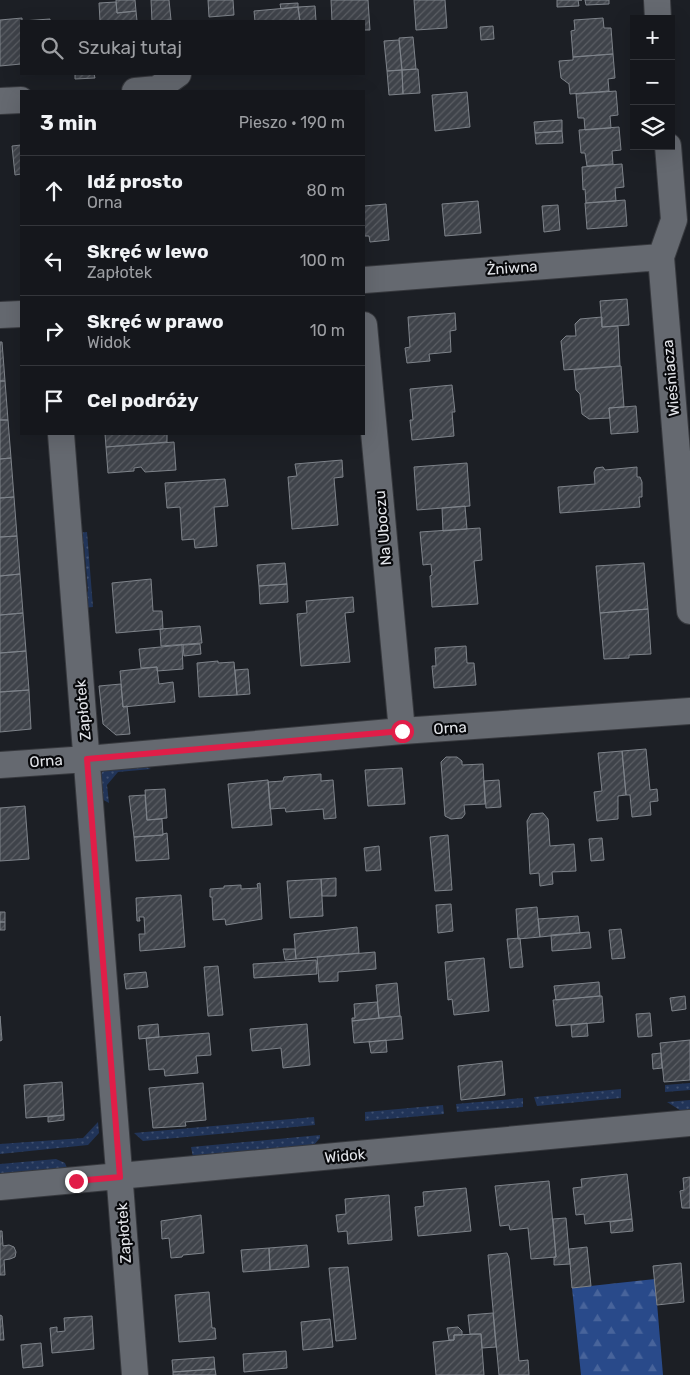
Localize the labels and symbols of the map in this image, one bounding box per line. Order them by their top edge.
street label: Żniwna [486,257,538,279]
street label: Wieśniacza [659,339,683,417]
street label: Na Uboczu [371,490,395,566]
street label: Zapłotek [71,679,95,741]
street label: Orna [433,718,467,738]
route start [391,720,414,743]
street label: Orna [29,751,63,771]
street label: Widok [324,1145,366,1167]
route end [65,1170,88,1193]
street label: Zapłotek [113,1202,135,1264]

